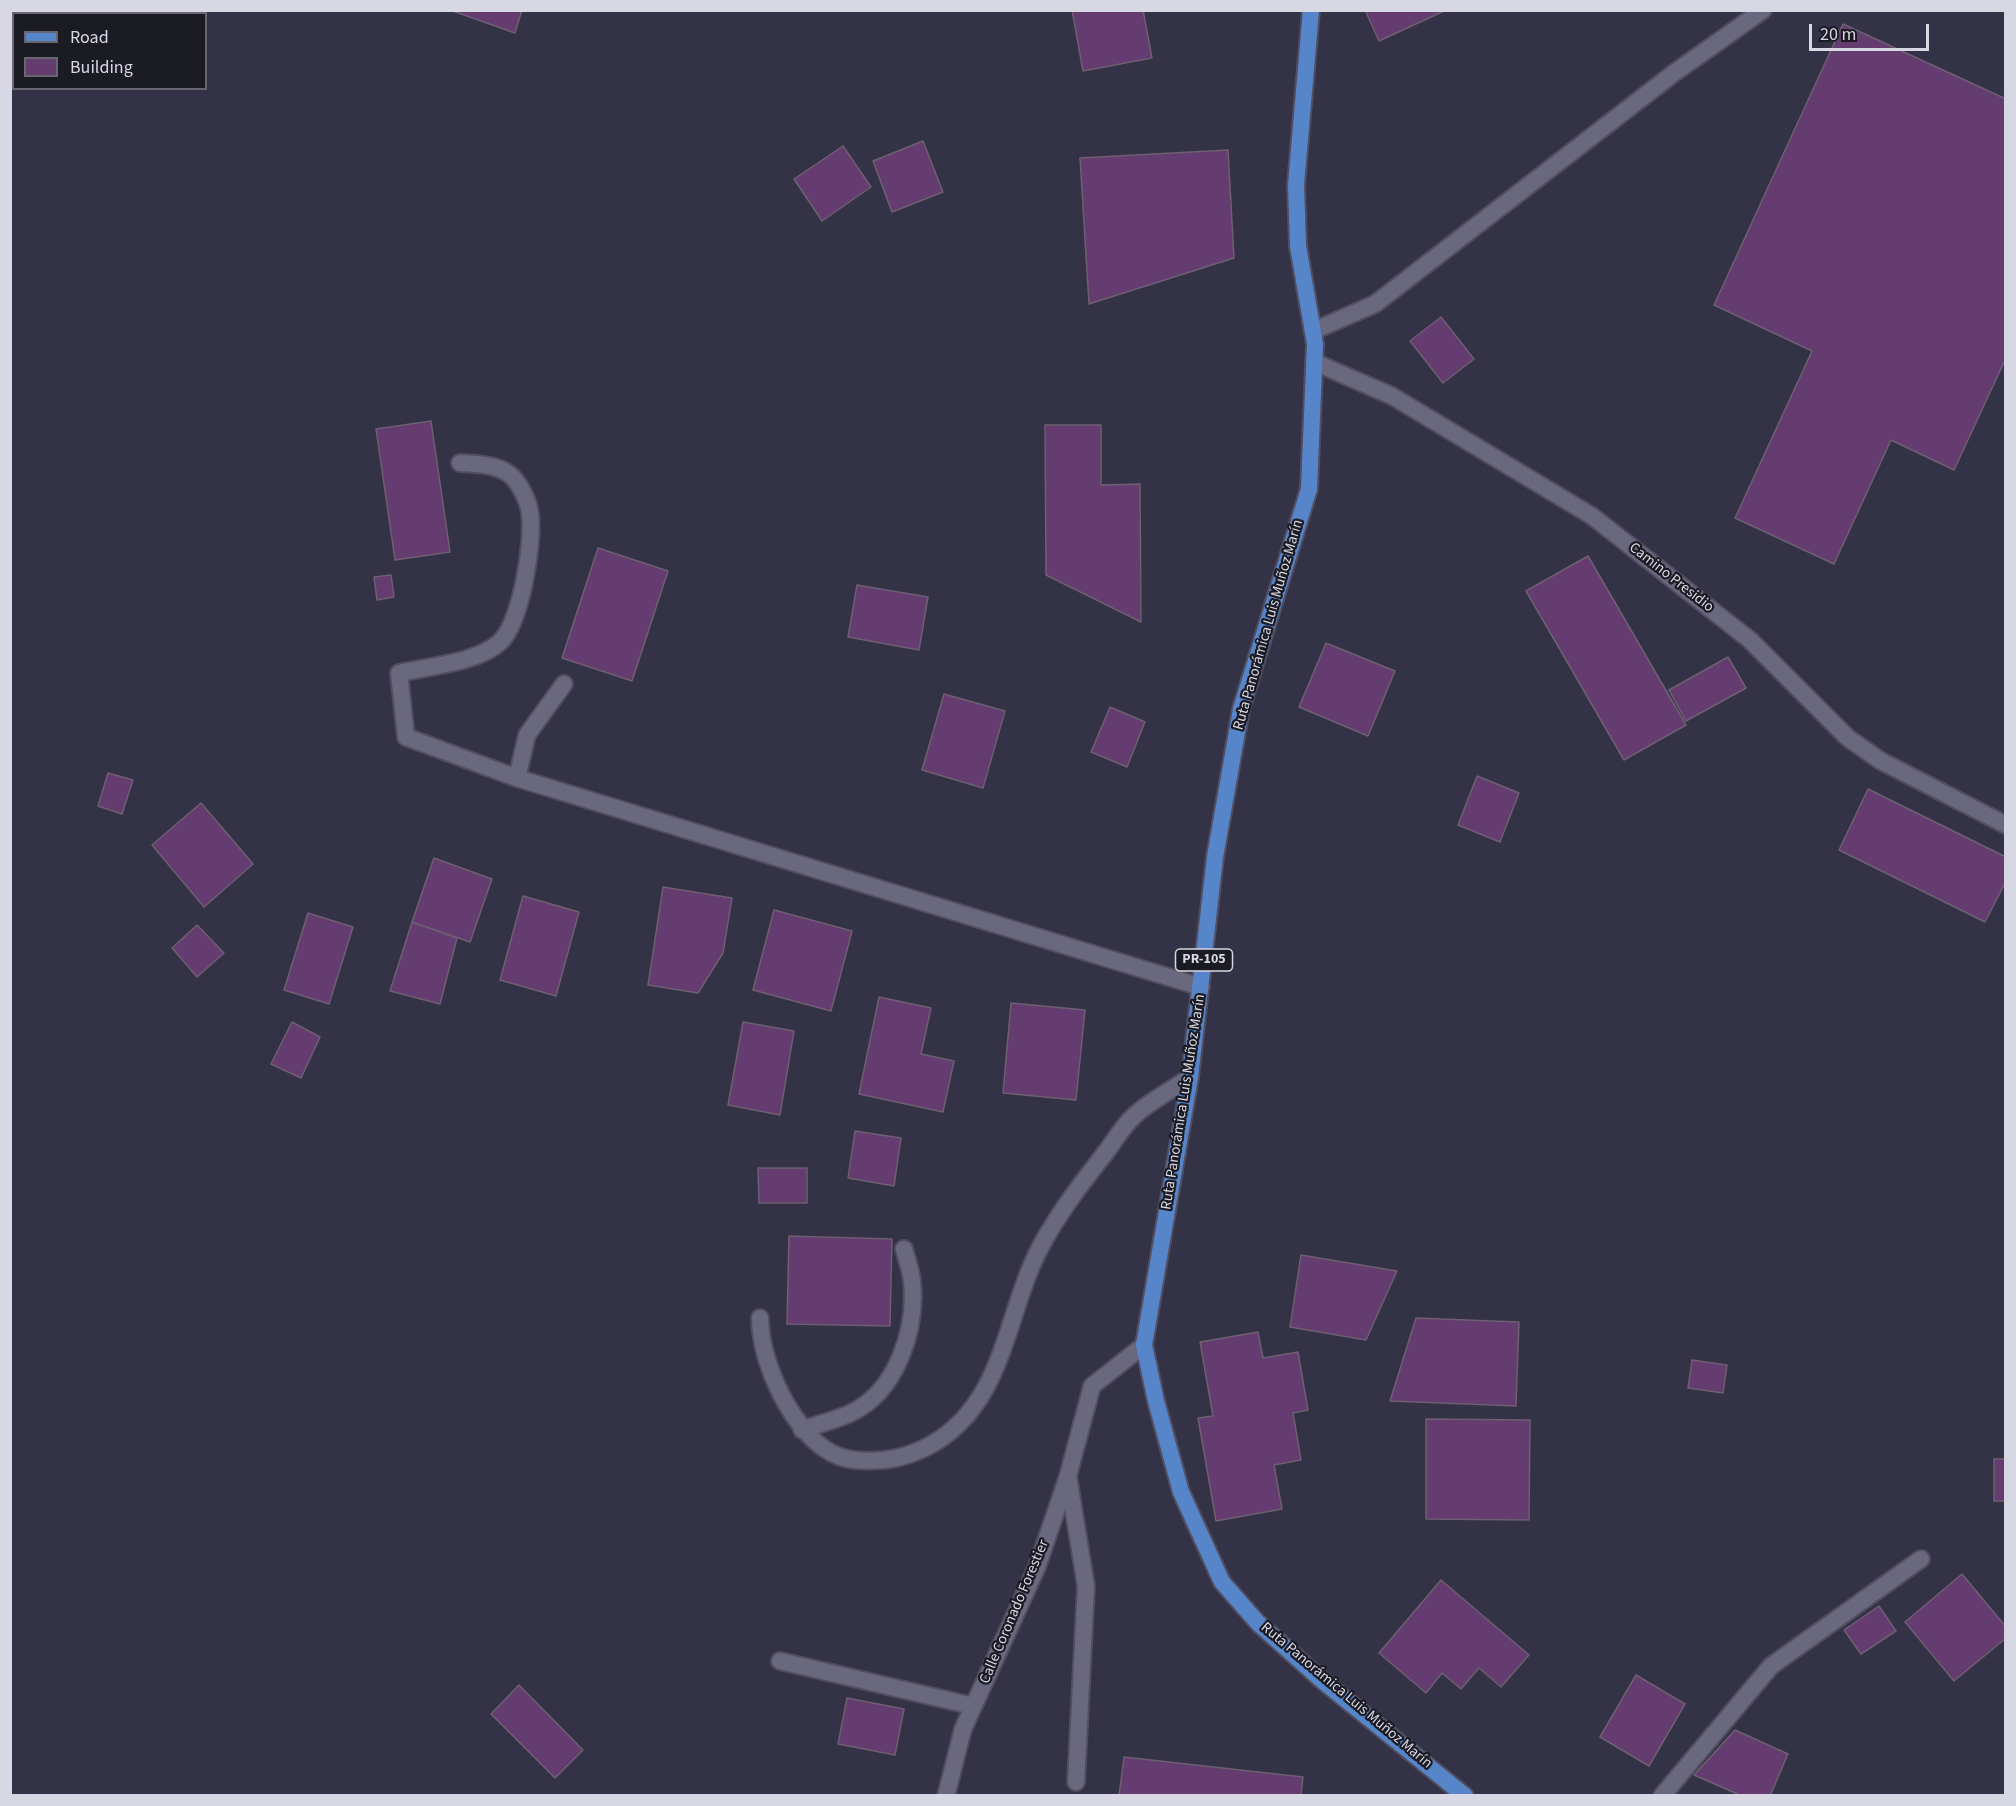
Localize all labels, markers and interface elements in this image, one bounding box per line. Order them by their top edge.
legend [12,12,207,90]
scale bar [1812,12,1932,50]
text: 20 m [1820,22,1856,47]
text: Road [70,25,109,50]
text: Building [70,55,133,80]
street label: Ruta Panorámica Luis Muñoz Marín [1230,518,1308,732]
street label: Camino Presidio [1625,539,1717,617]
road number: PR-105 [1176,949,1232,971]
street label: Ruta Panorámica Luis Muñoz Marín [1158,993,1210,1211]
street label: Calle Coronado Forestier [977,1537,1053,1687]
street label: Ruta Panorámica Luis Muñoz Marín [1257,1619,1435,1773]

